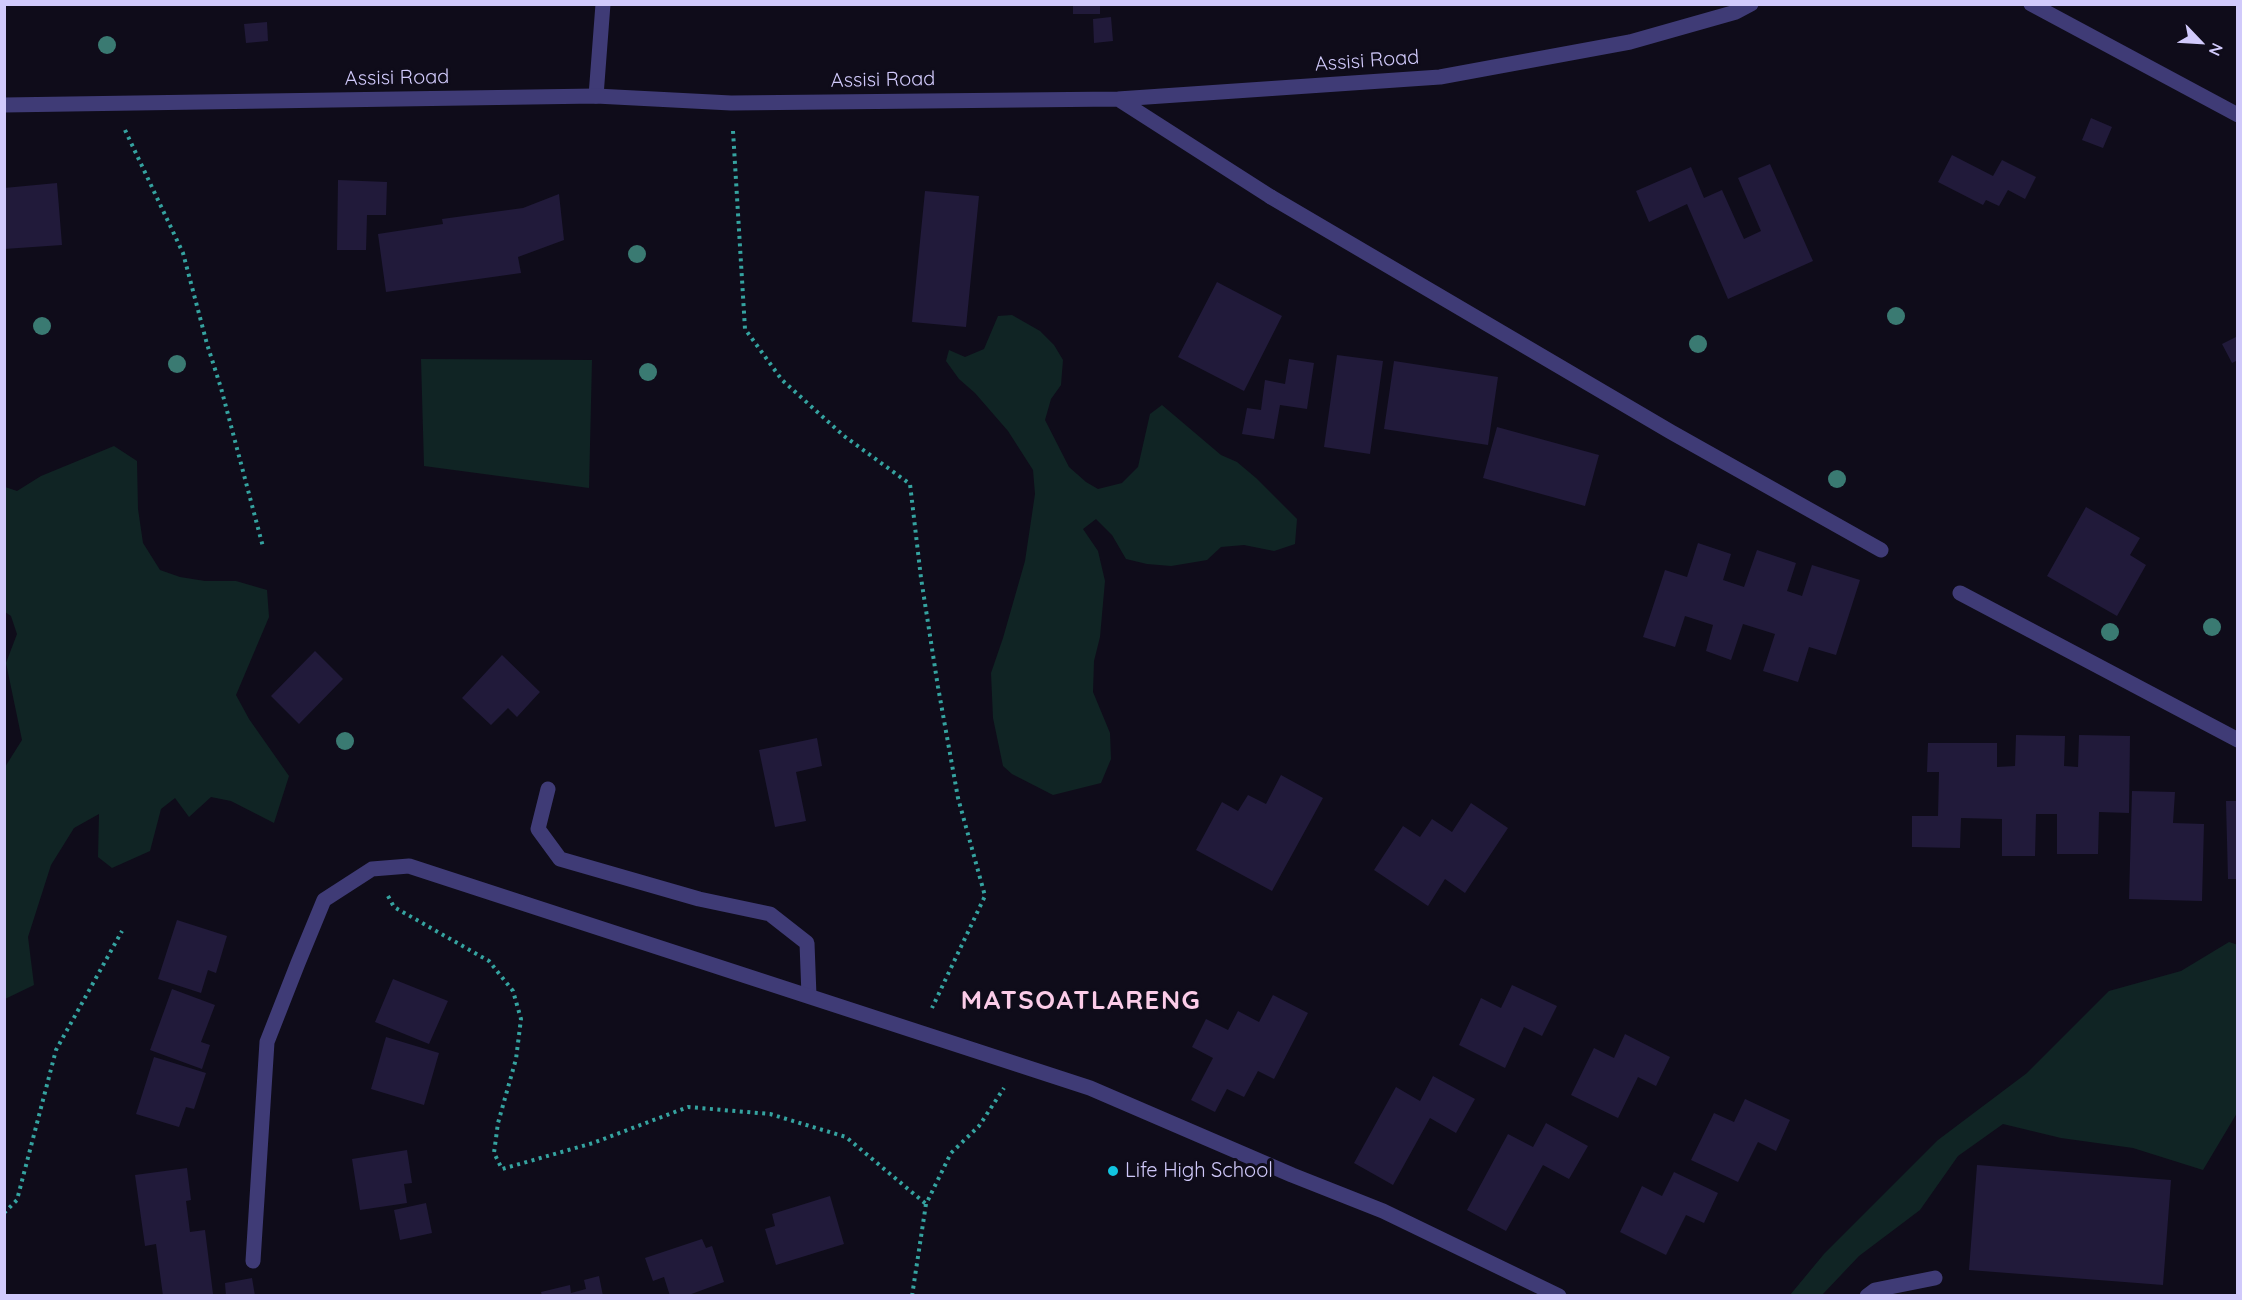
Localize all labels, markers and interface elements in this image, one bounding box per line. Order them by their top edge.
north arrow [2170,12,2230,72]
text: N [2205,40,2228,59]
street label: Assisi Road [1314,45,1420,77]
street label: Assisi Road [344,65,450,91]
street label: Assisi Road [830,67,936,93]
district label: MATSOATLARENG [961,985,1201,1017]
place label: Life High School [1125,1159,1273,1183]
marker: Life High School [1106,1164,1120,1178]

